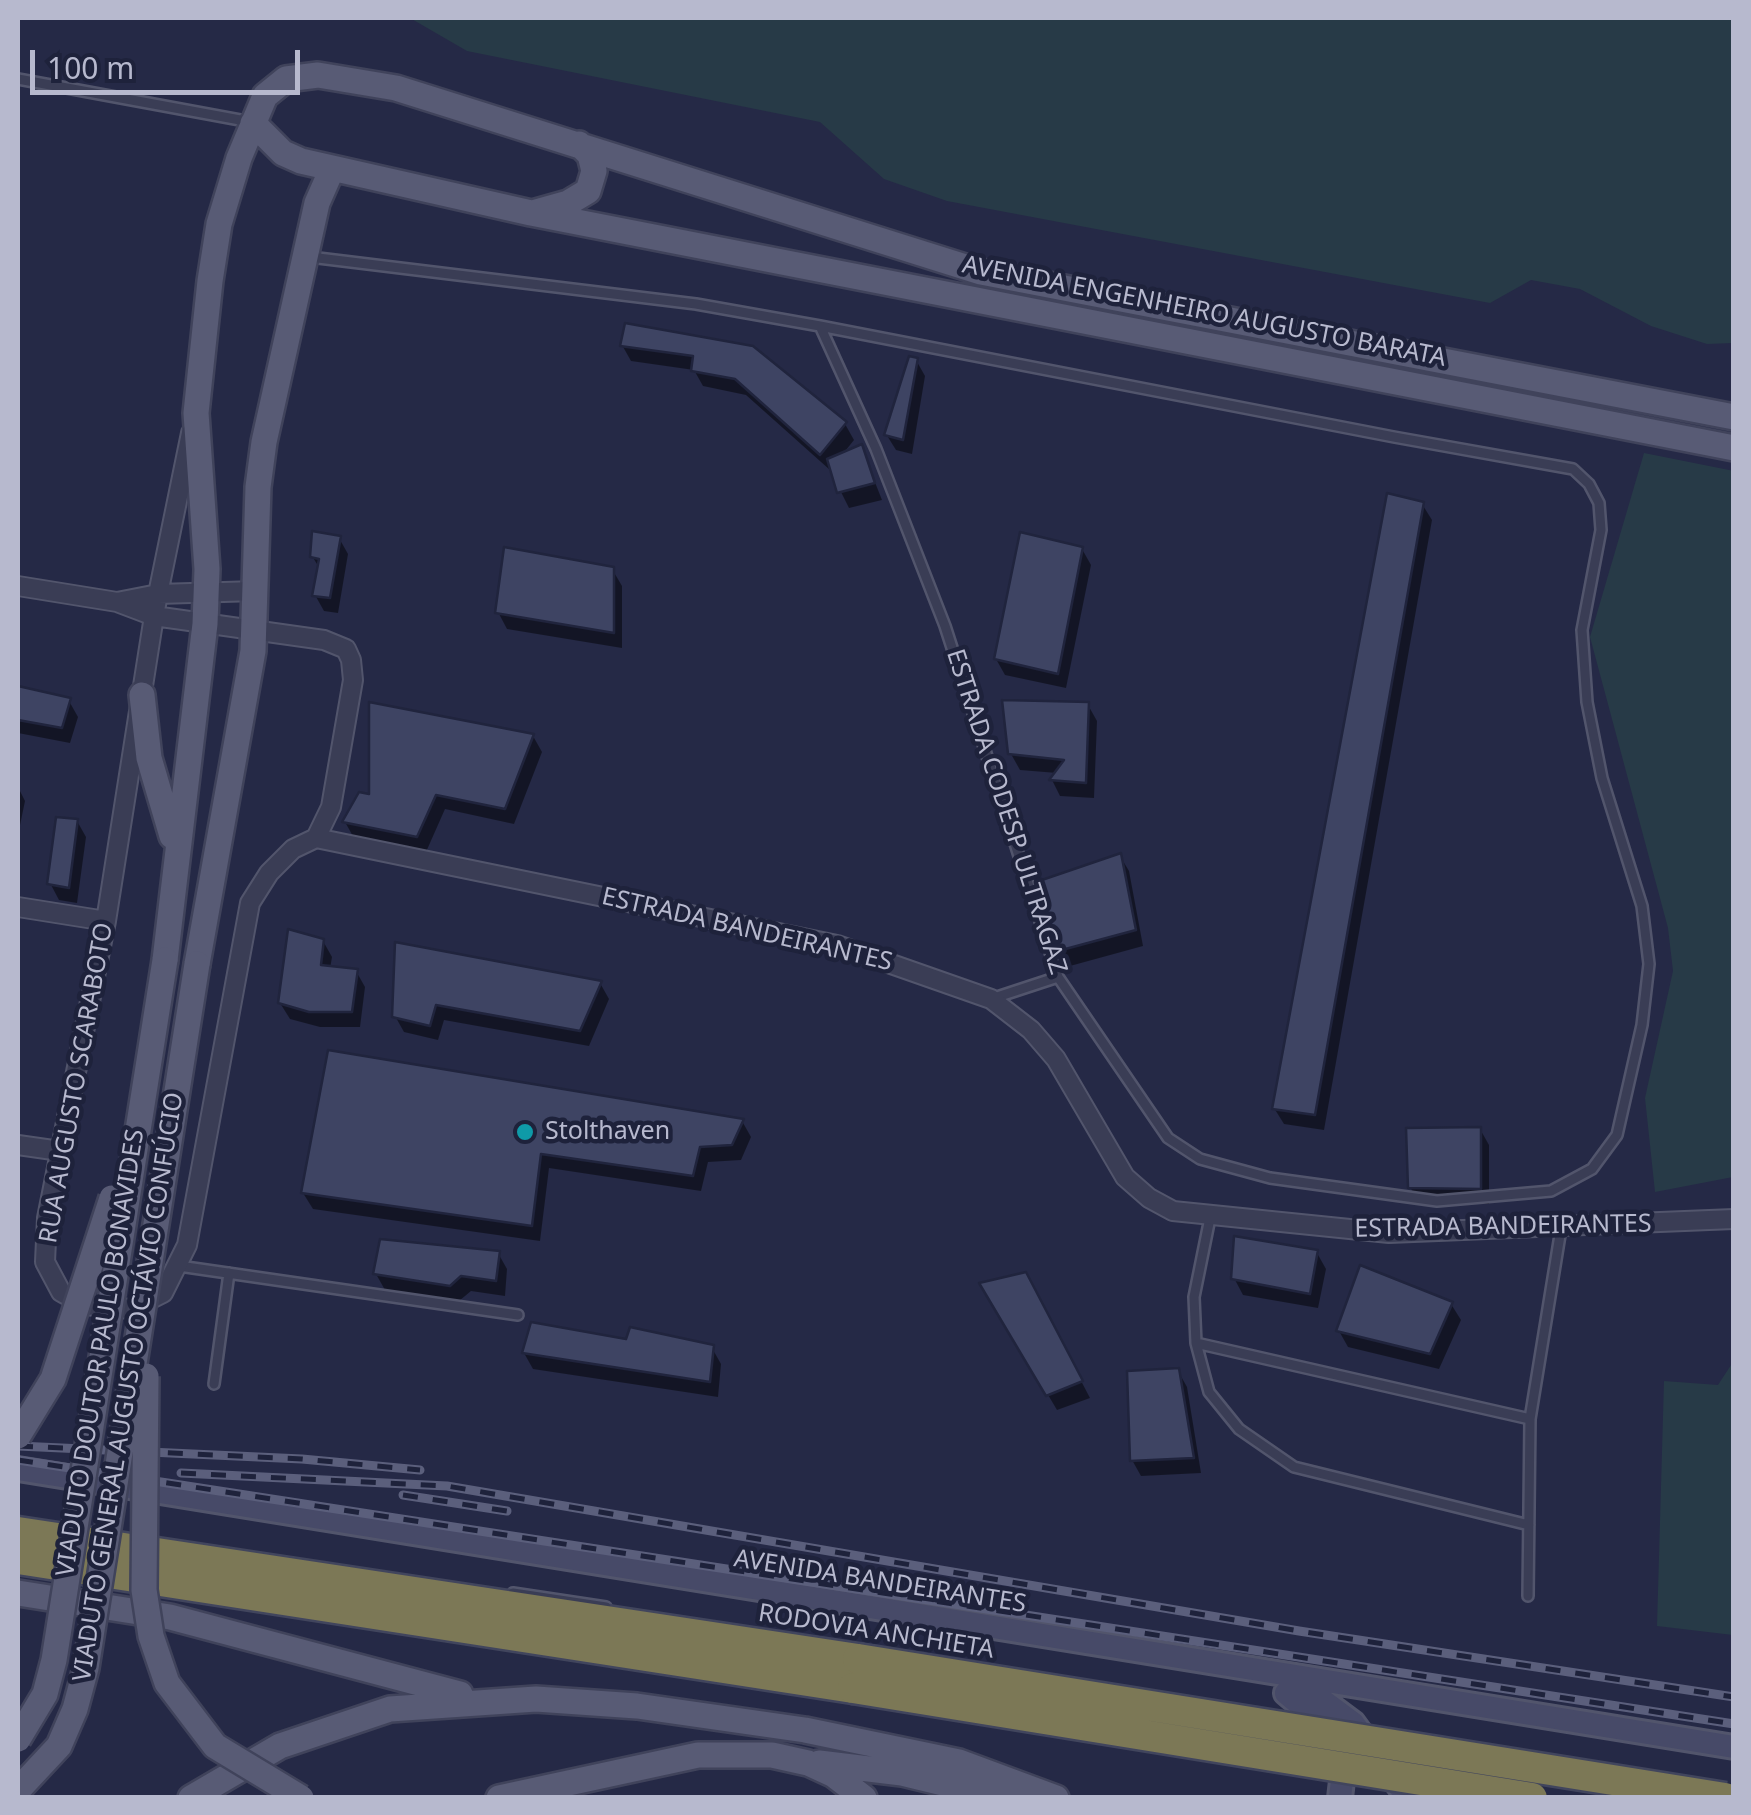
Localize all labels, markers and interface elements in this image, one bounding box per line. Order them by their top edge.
scale bar [35,30,305,92]
text: 100 m [47,47,134,88]
street label: AVENIDA ENGENHEIRO AUGUSTO BARATA [960,250,1448,374]
street label: ESTRADA CODESP ULTRAGAZ [939,646,1073,978]
street label: ESTRADA BANDEIRANTES [599,882,895,978]
street label: RUA AUGUSTO SCARABOTO [34,920,120,1246]
street label: VIADUTO GENERAL AUGUSTO OCTÁVIO CONFÚCIO [68,1090,190,1684]
place label: Stolthaven [545,1117,670,1147]
marker: Stolthaven [514,1121,536,1143]
street label: VIADUTO DOUTOR PAULO BONAVIDES [51,1127,151,1579]
street label: ESTRADA BANDEIRANTES [1354,1209,1652,1245]
street label: AVENIDA BANDEIRANTES [732,1544,1028,1620]
street label: RODOVIA ANCHIETA [756,1599,996,1665]

